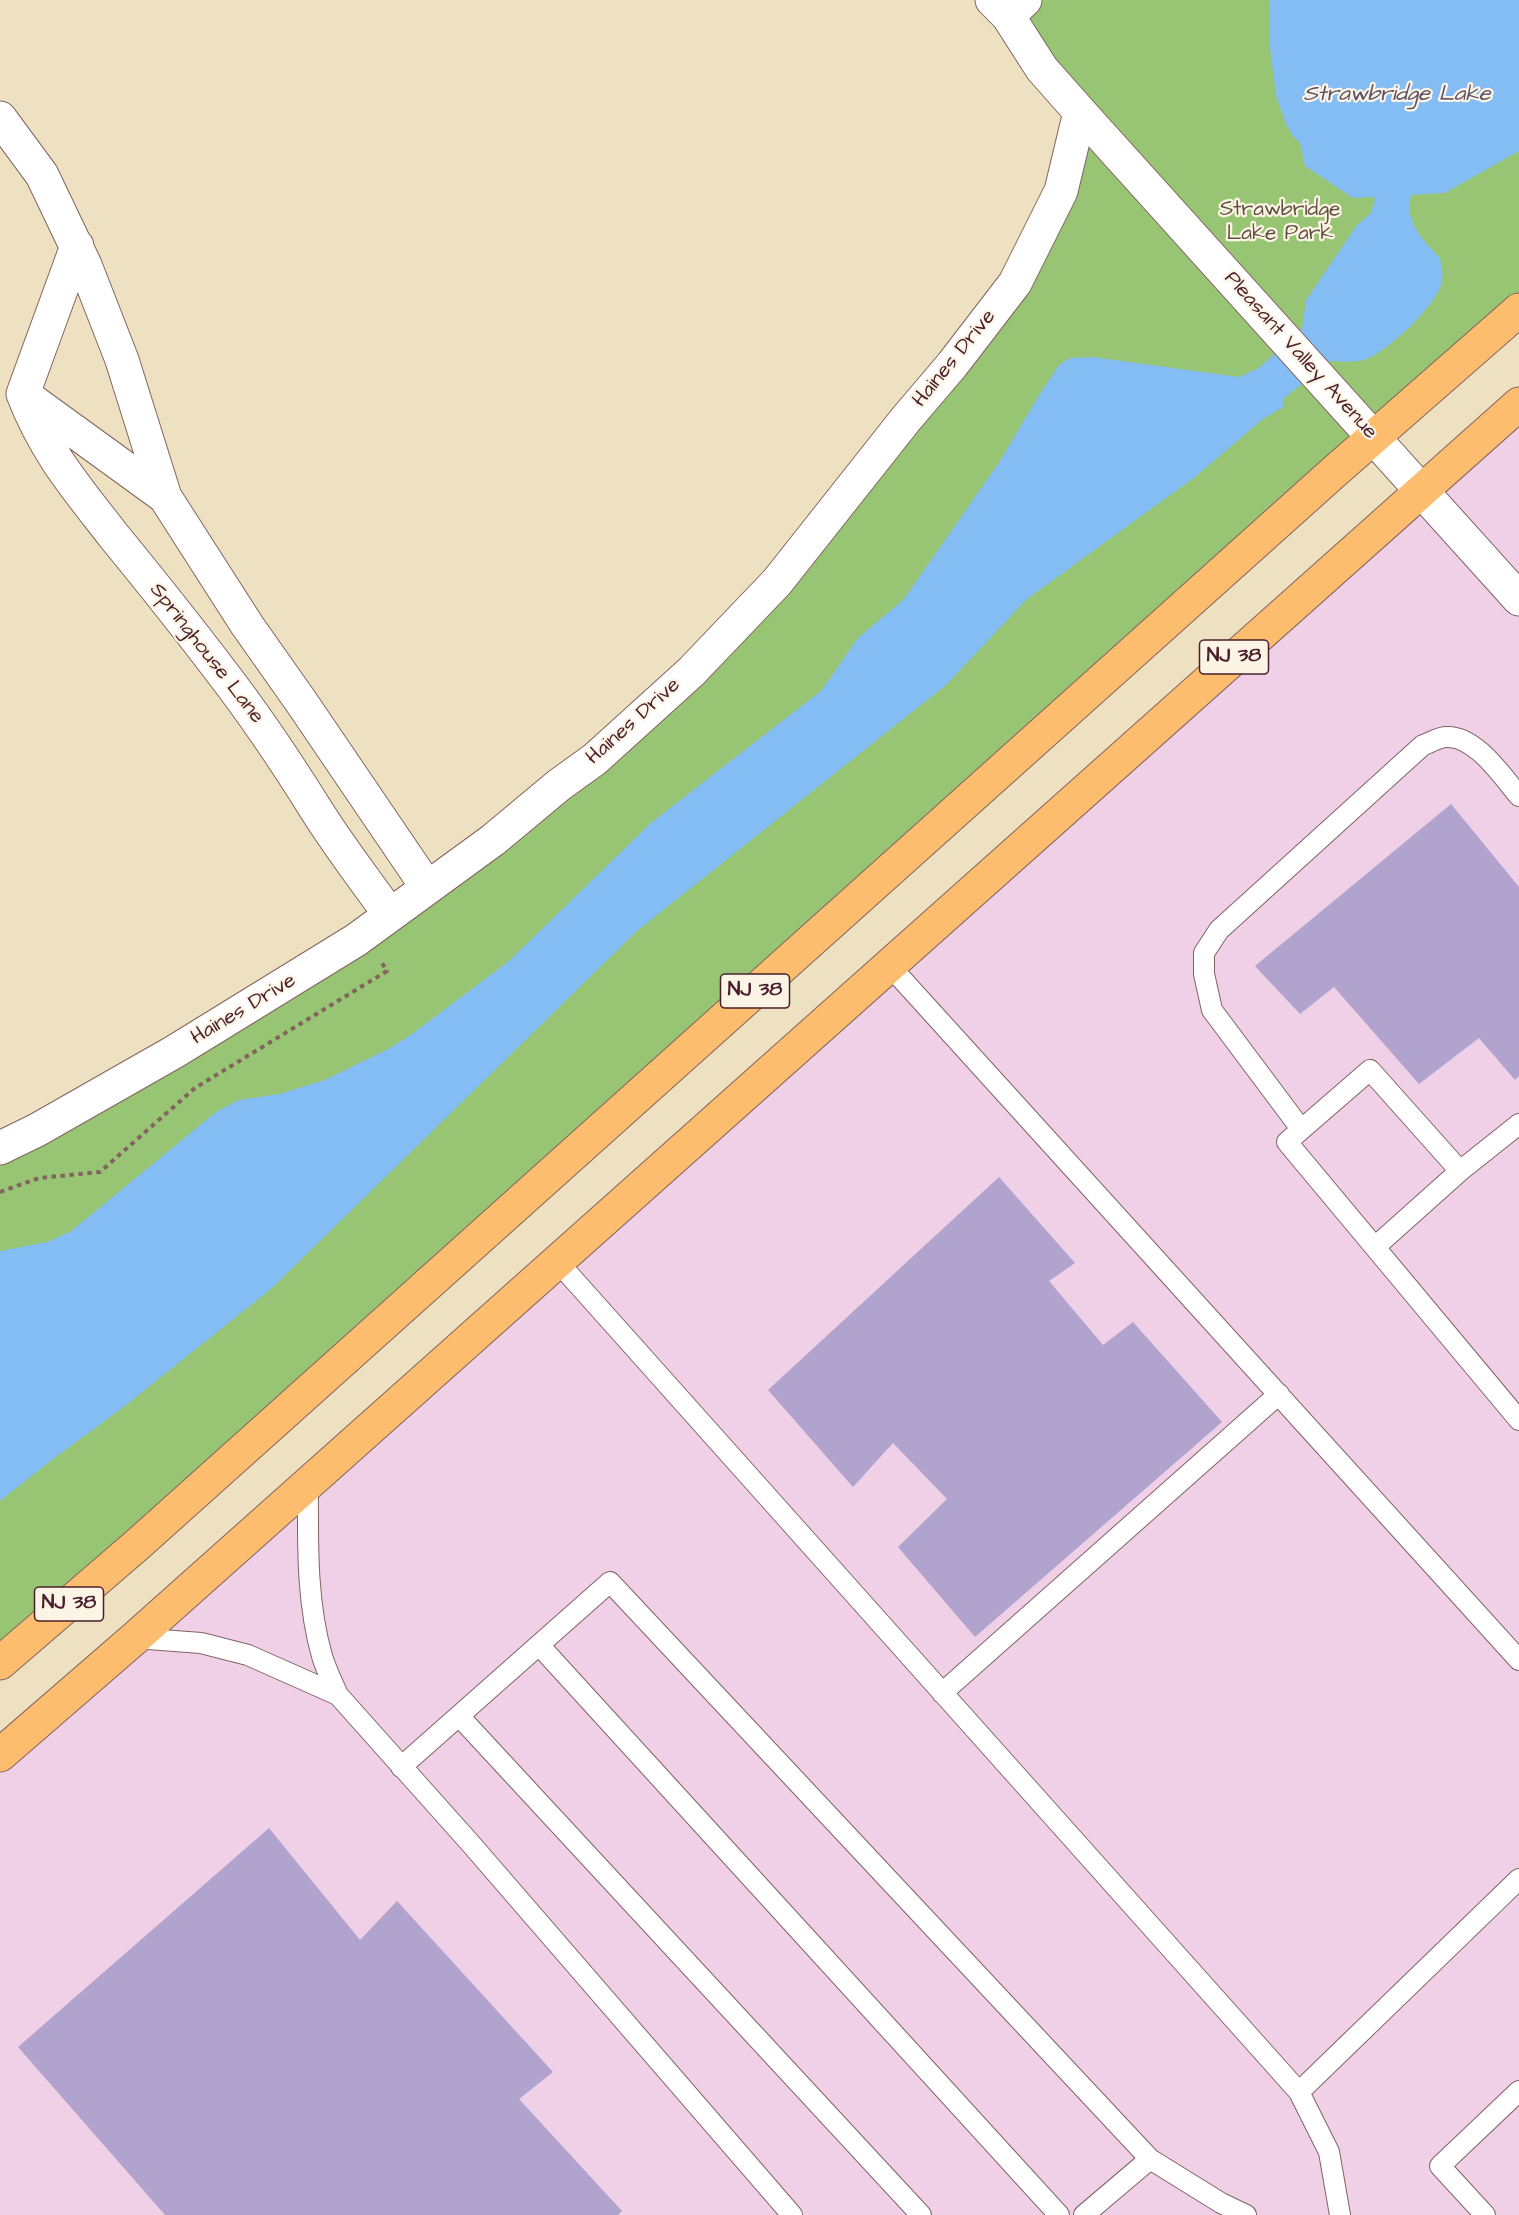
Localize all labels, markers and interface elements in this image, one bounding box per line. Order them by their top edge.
water label: Strawbridge Lake [1303,82,1491,108]
park label: Strawbridge Lake Park [1220,198,1340,248]
street label: Pleasant Valley Avenue [1218,267,1382,445]
street label: Haines Drive [908,305,1002,413]
street label: Springhouse Lane [143,579,269,729]
road number: NJ 38 [1200,640,1268,674]
street label: Haines Drive [582,673,686,771]
street label: Haines Drive [187,969,301,1051]
road number: NJ 38 [720,974,789,1008]
road number: NJ 38 [34,1587,104,1621]

